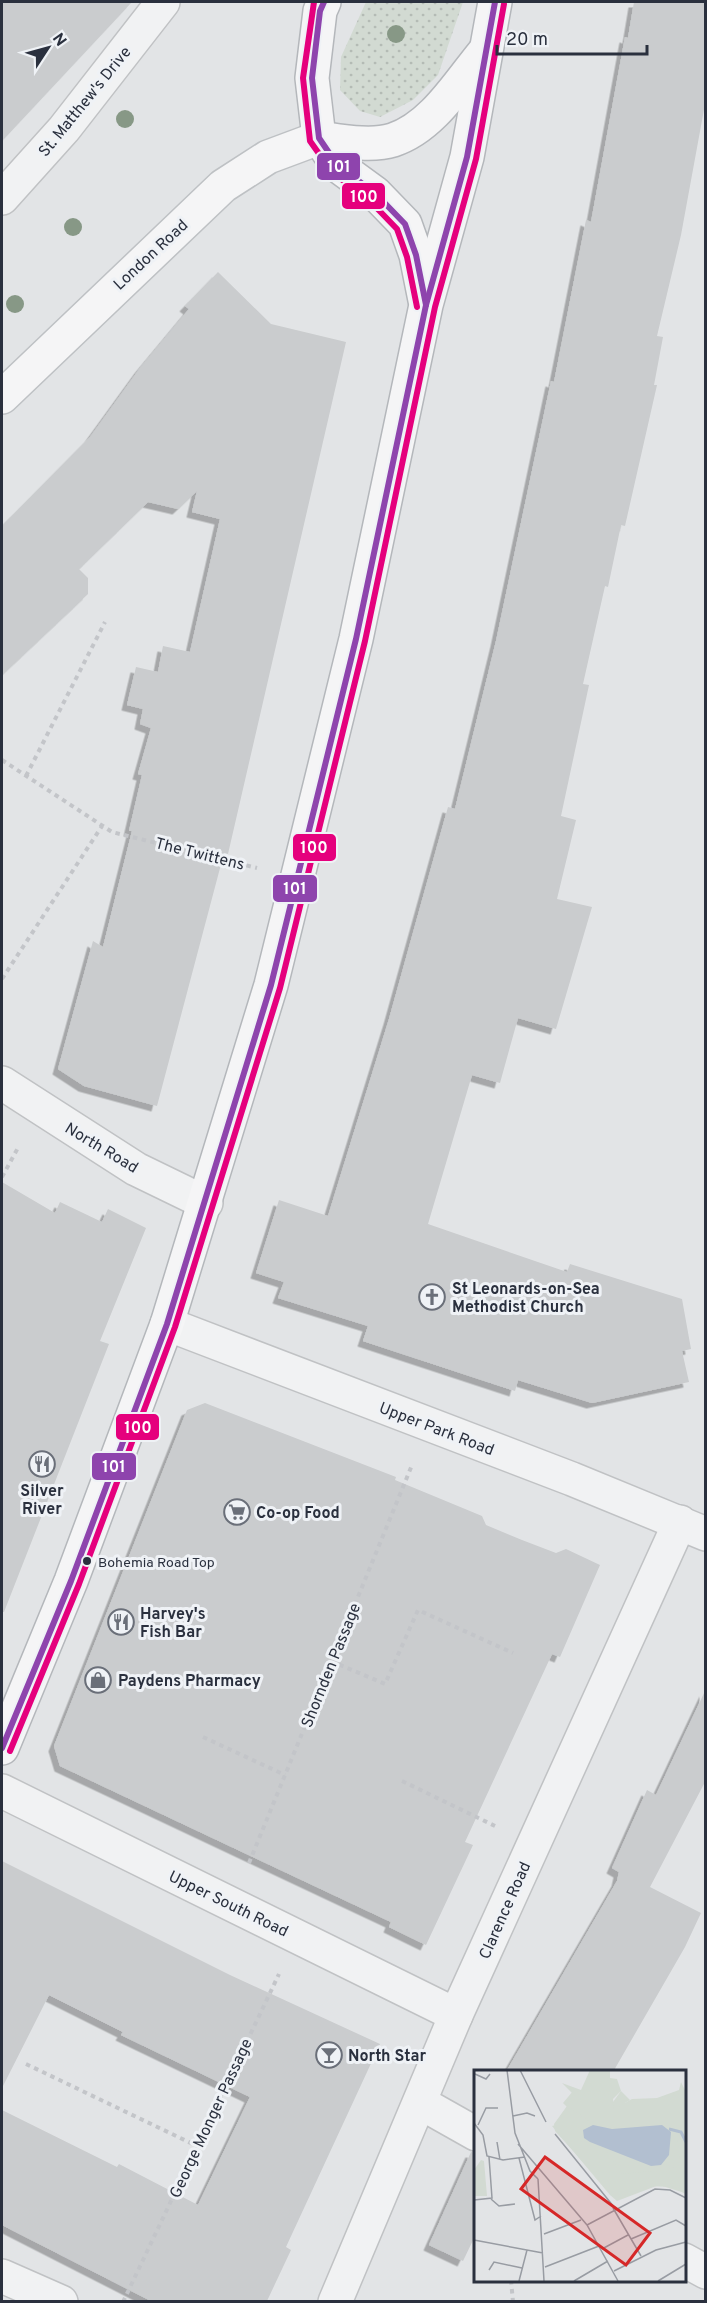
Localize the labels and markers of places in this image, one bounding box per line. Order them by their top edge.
place label: St Leonards-on-Sea Methodist Church [452,1280,600,1318]
church icon: St Leonards-on-Sea Methodist Church [417,1282,447,1312]
restaurant icon: Silver River [27,1449,57,1479]
place label: Silver River [20,1482,64,1520]
supermarket icon: Co-op Food [222,1497,252,1527]
place label: Co-op Food [256,1504,340,1524]
marker: Bohemia Road Top [81,1555,93,1567]
place label: Bohemia Road Top [98,1555,215,1572]
place label: Harvey's Fish Bar [140,1605,206,1643]
restaurant icon: Harvey's Fish Bar [106,1607,136,1637]
shop icon: Paydens Pharmacy [83,1665,113,1695]
place label: Paydens Pharmacy [118,1672,261,1692]
bar icon: North Star [314,2040,344,2070]
place label: North Star [348,2047,426,2067]

